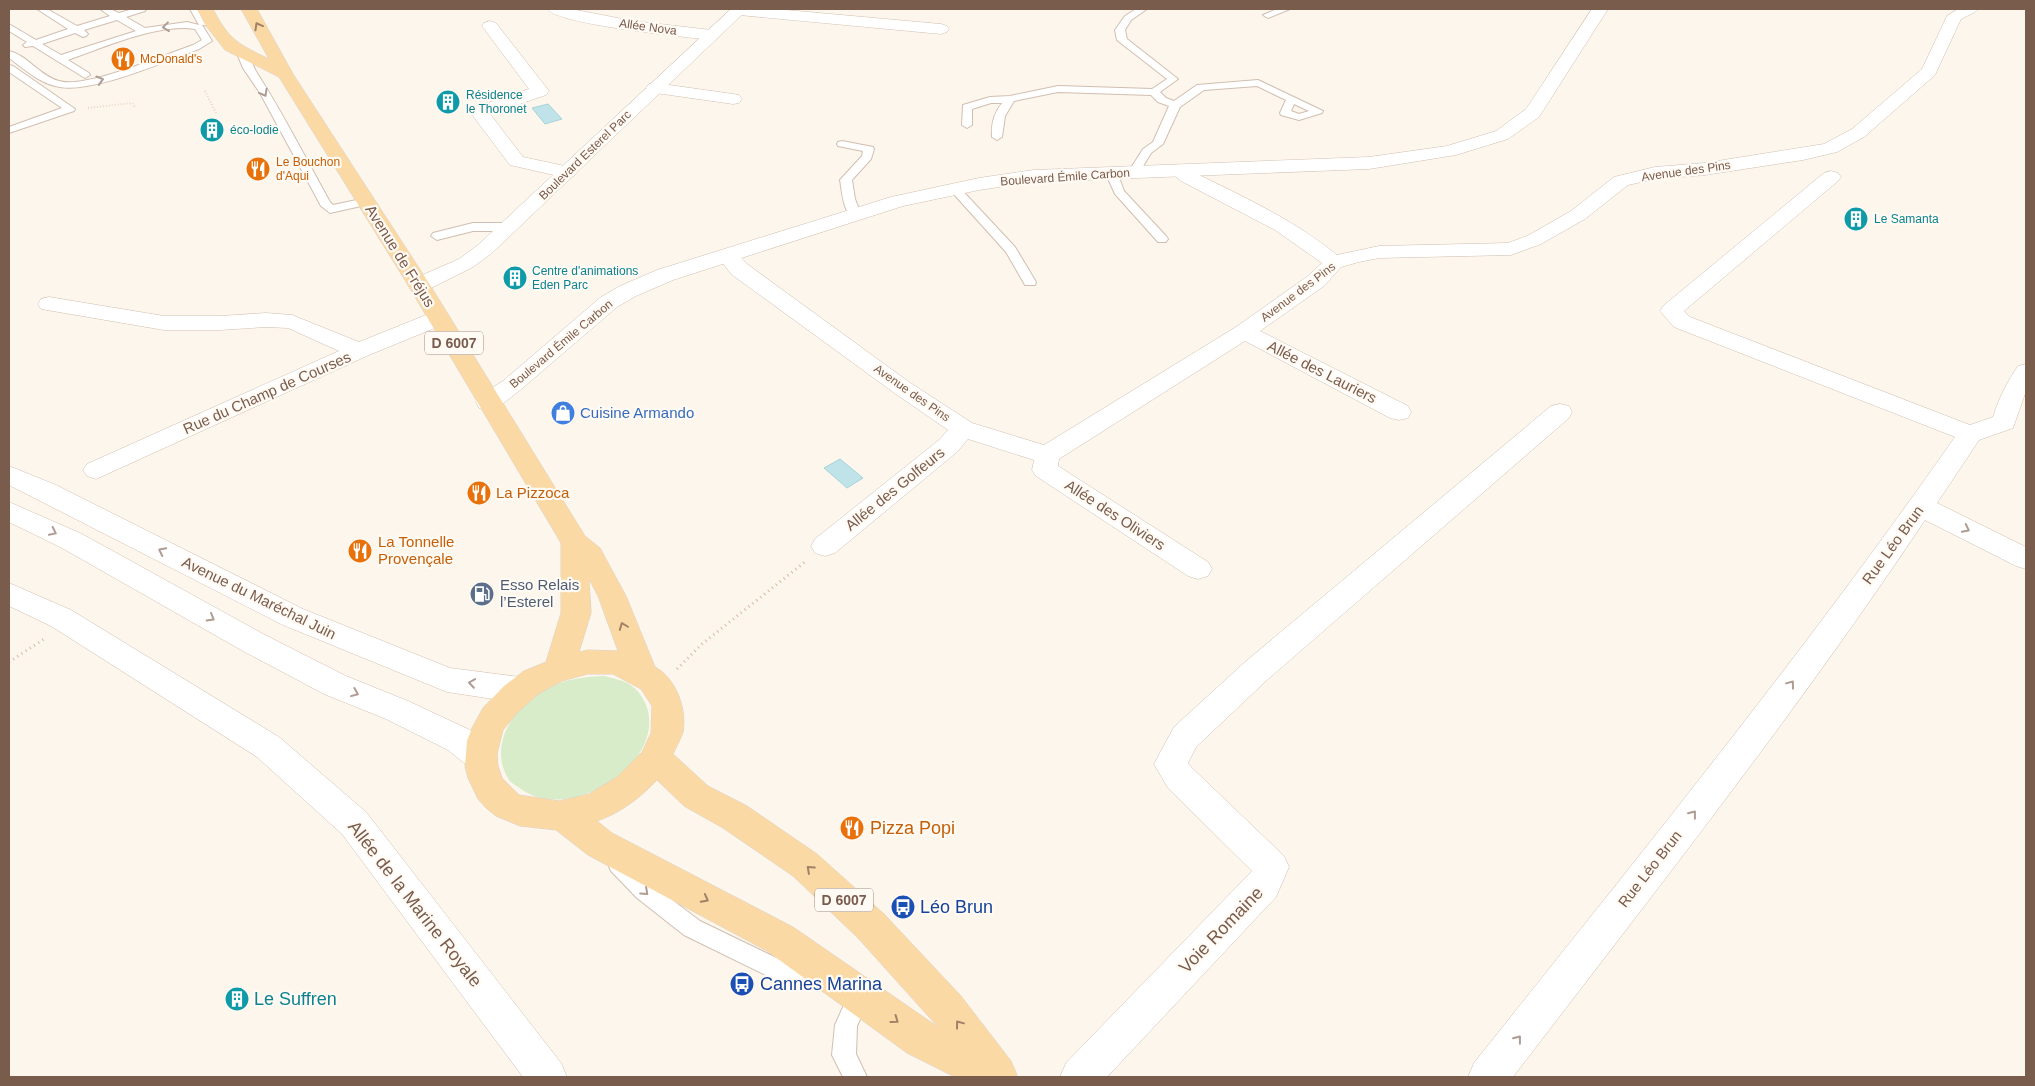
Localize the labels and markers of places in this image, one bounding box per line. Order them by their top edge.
restaurant icon: McDonald's [110,46,136,72]
place label: McDonald's [140,52,202,66]
place label: Résidence le Thoronet [466,88,527,116]
building icon: Résidence le Thoronet [435,89,461,115]
building icon: éco-lodie [199,117,225,143]
place label: éco-lodie [230,123,279,137]
place label: Le Bouchon d'Aqui [276,155,340,183]
restaurant icon: Le Bouchon d'Aqui [245,156,271,182]
building icon: Le Samanta [1843,206,1869,232]
place label: Le Samanta [1874,212,1939,226]
place label: Centre d'animations Eden Parc [532,264,638,292]
building icon: Centre d'animations Eden Parc [502,265,528,291]
shop icon: Cuisine Armando [550,400,576,426]
place label: Cuisine Armando [580,404,694,421]
restaurant icon: La Pizzoca [466,480,492,506]
place label: La Pizzoca [496,484,570,501]
place label: La Tonnelle Provençale [378,533,454,567]
restaurant icon: La Tonnelle Provençale [347,538,373,564]
place label: Esso Relais l’Esterel [500,576,579,610]
fuel station icon: Esso Relais l’Esterel [469,581,495,607]
restaurant icon: Pizza Popi [839,815,865,841]
place label: Pizza Popi [870,818,955,838]
bus stop icon: Léo Brun [890,894,916,920]
place label: Léo Brun [920,897,993,917]
bus stop icon: Cannes Marina [729,971,755,997]
place label: Cannes Marina [760,974,883,994]
building icon: Le Suffren [224,986,250,1012]
place label: Le Suffren [254,989,337,1009]

